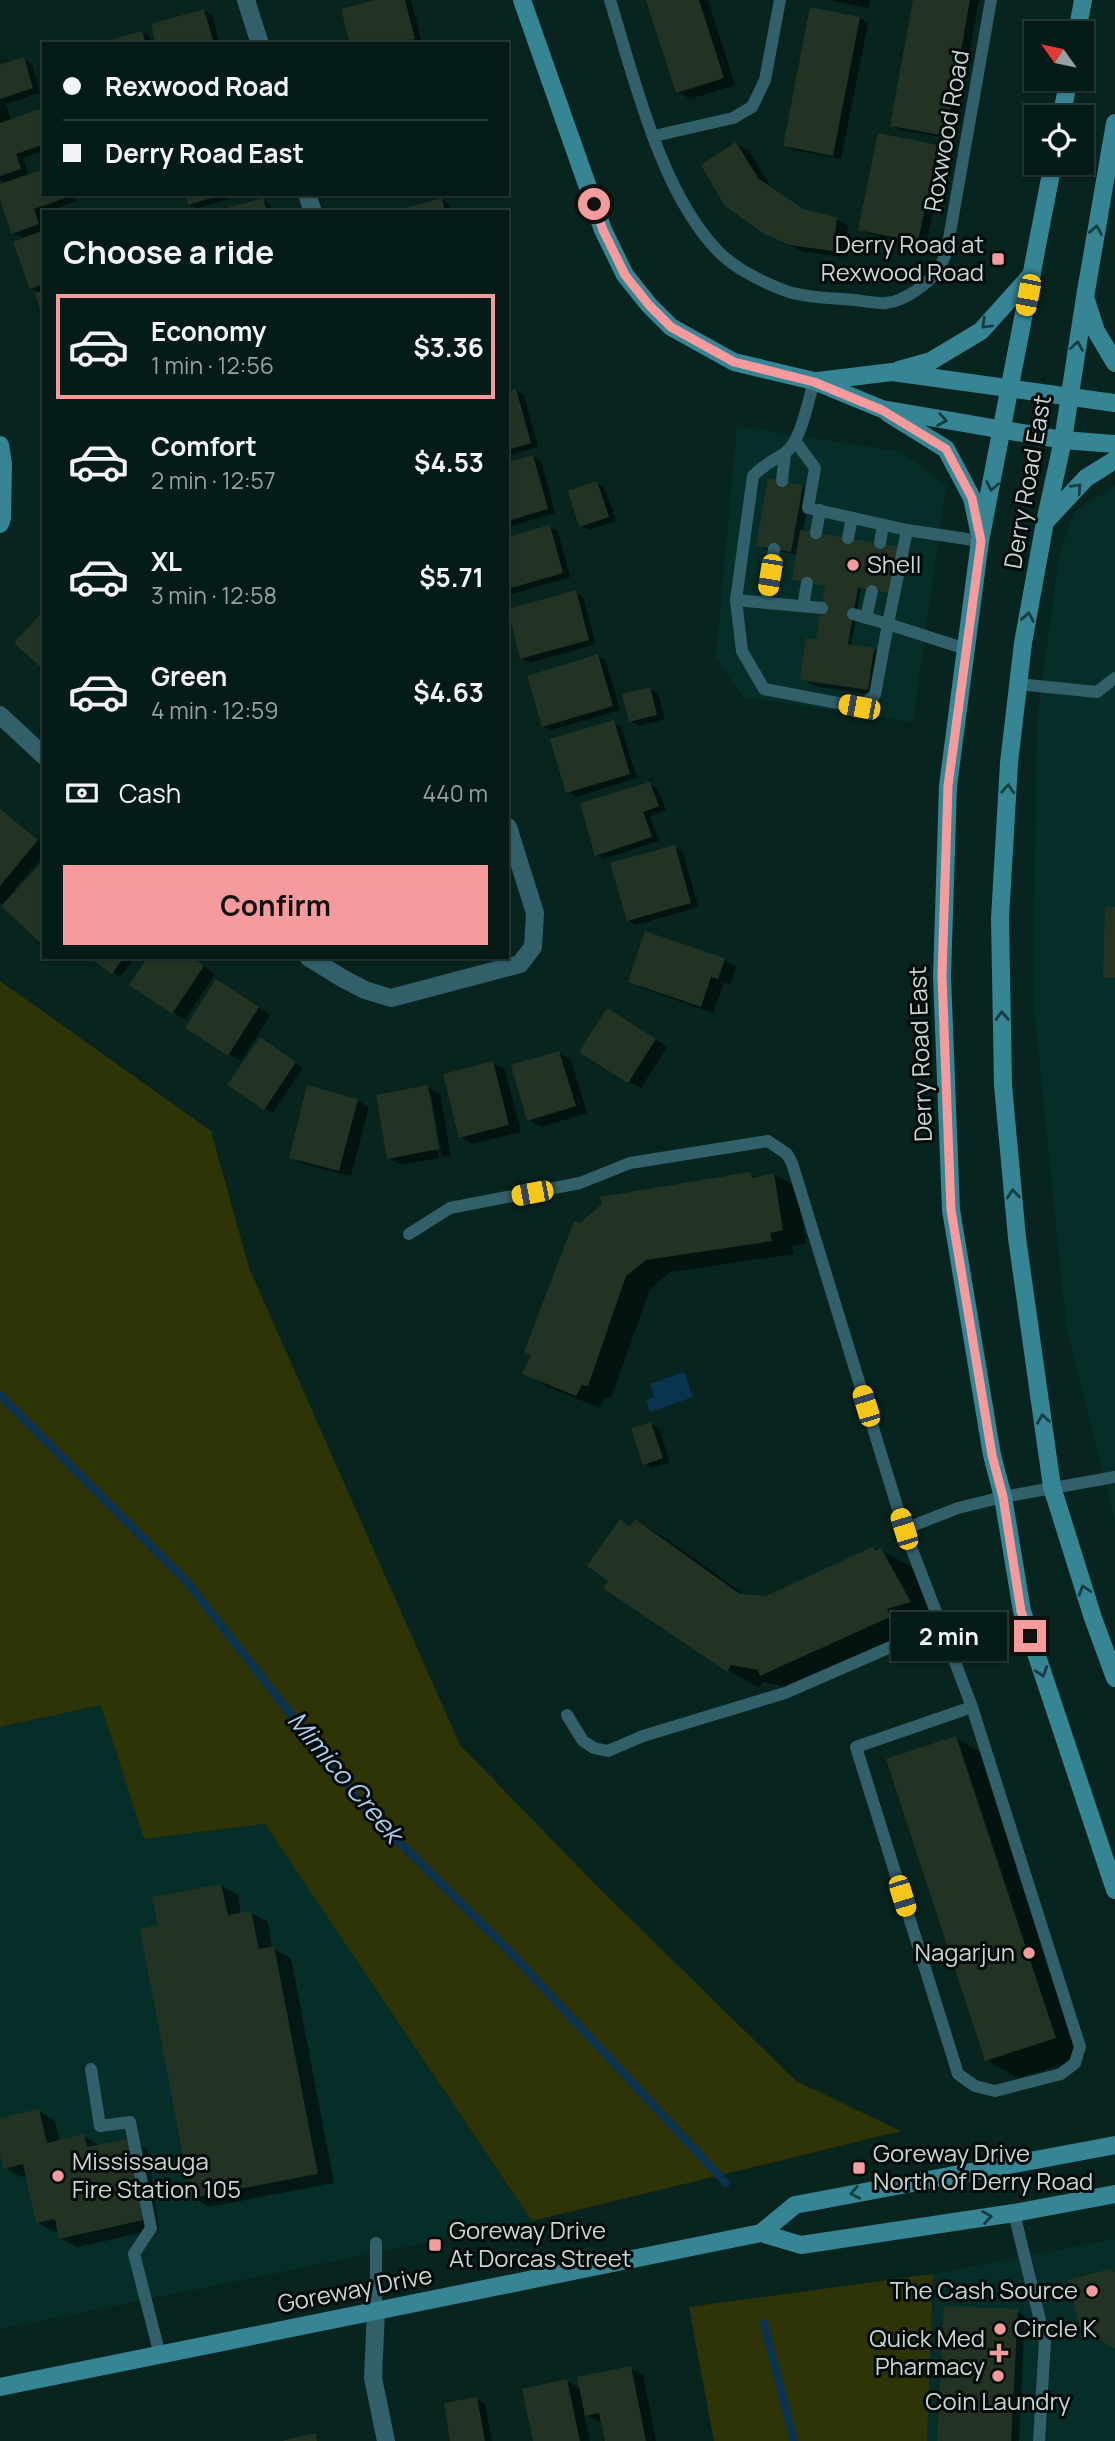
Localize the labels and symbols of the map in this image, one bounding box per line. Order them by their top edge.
north arrow [1024,21,1094,91]
street label: Roxwood Road [915,47,976,214]
route start [578,188,610,220]
one-way arrow [1088,224,1103,236]
place label: Derry Road at Rexwood Road [821,227,984,288]
marker: Derry Road at Rexwood Road [990,251,1006,267]
car [1014,272,1043,318]
one-way arrow [981,316,994,329]
one-way arrow [1069,341,1084,352]
street label: Derry Road East [995,392,1058,571]
one-way arrow [936,412,948,427]
one-way arrow [985,480,1000,492]
one-way arrow [1069,483,1081,496]
place label: Shell [867,547,921,580]
car [757,553,784,597]
marker: Shell [845,557,861,573]
one-way arrow [1020,611,1035,623]
car [837,693,882,721]
one-way arrow [1000,783,1015,794]
street label: Derry Road East [900,966,939,1142]
one-way arrow [994,1011,1010,1021]
car [510,1179,555,1207]
one-way arrow [1006,1188,1021,1199]
car [850,1383,883,1429]
one-way arrow [1035,1414,1050,1425]
car [888,1506,921,1552]
one-way arrow [1078,1585,1093,1597]
callout: 2 min [890,1612,1006,1660]
route end [1014,1620,1046,1652]
one-way arrow [1034,1665,1048,1677]
water label: Mimico Creek [280,1703,414,1853]
car [886,1873,919,1919]
place label: Nagarjun [915,1935,1015,1968]
marker: Nagarjun [1021,1945,1037,1961]
place label: Goreway Drive North Of Derry Road [873,2136,1093,2197]
place label: Mississauga Fire Station 105 [72,2144,241,2205]
marker: Goreway Drive North Of Derry Road [851,2160,867,2176]
marker: Mississauga Fire Station 105 [50,2168,66,2184]
one-way arrow [849,2185,861,2200]
one-way arrow [981,2210,992,2225]
place label: Goreway Drive At Dorcas Street [449,2213,631,2274]
marker: Goreway Drive At Dorcas Street [427,2237,443,2253]
street label: Goreway Drive [275,2257,435,2320]
place label: The Cash Source [890,2273,1078,2306]
marker: The Cash Source [1084,2283,1100,2299]
place label: Circle K [1014,2311,1098,2344]
place label: Quick Med Pharmacy [869,2321,985,2382]
marker: Circle K [992,2321,1008,2337]
marker: Quick Med Pharmacy [991,2345,1007,2361]
marker: Coin Laundry [990,2368,1006,2384]
place label: Coin Laundry [925,2384,1071,2417]

